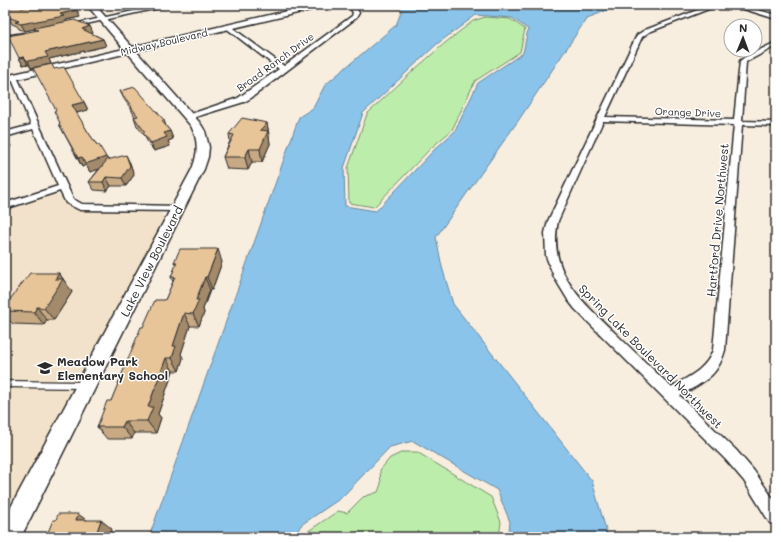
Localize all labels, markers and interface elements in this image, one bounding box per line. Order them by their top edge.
north arrow [723,18,763,58]
text: N [739,20,747,35]
street label: Midway Boulevard [119,25,209,59]
street label: Broad Ranch Drive [234,29,316,95]
street label: Orange Drive [655,104,721,120]
street label: Hartford Drive Northwest [702,143,732,297]
street label: Lake View Boulevard [116,202,186,319]
street label: Spring Lake Boulevard Northwest [576,281,726,431]
place label: Meadow Park Elementary School [57,353,168,383]
school or university icon: Meadow Park Elementary School [36,359,54,377]

